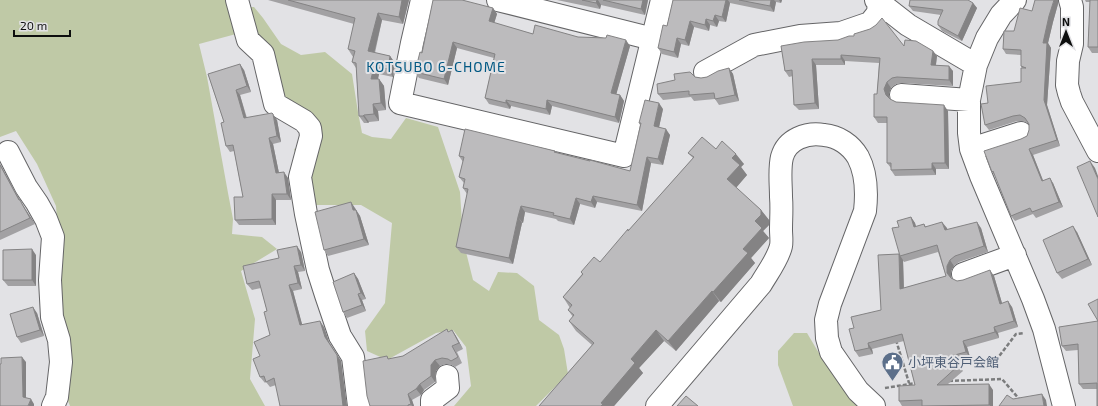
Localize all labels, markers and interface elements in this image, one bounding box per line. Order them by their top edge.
scale bar [14,12,70,38]
north arrow [1046,12,1086,52]
text: N [1062,15,1070,28]
text: 20 m [20,18,47,32]
district label: KOTSUBO 6-CHOME [366,58,506,75]
public building icon: 小坪東谷戸会館 [880,349,906,382]
place label: 小坪東谷戸会館 [908,354,999,370]

